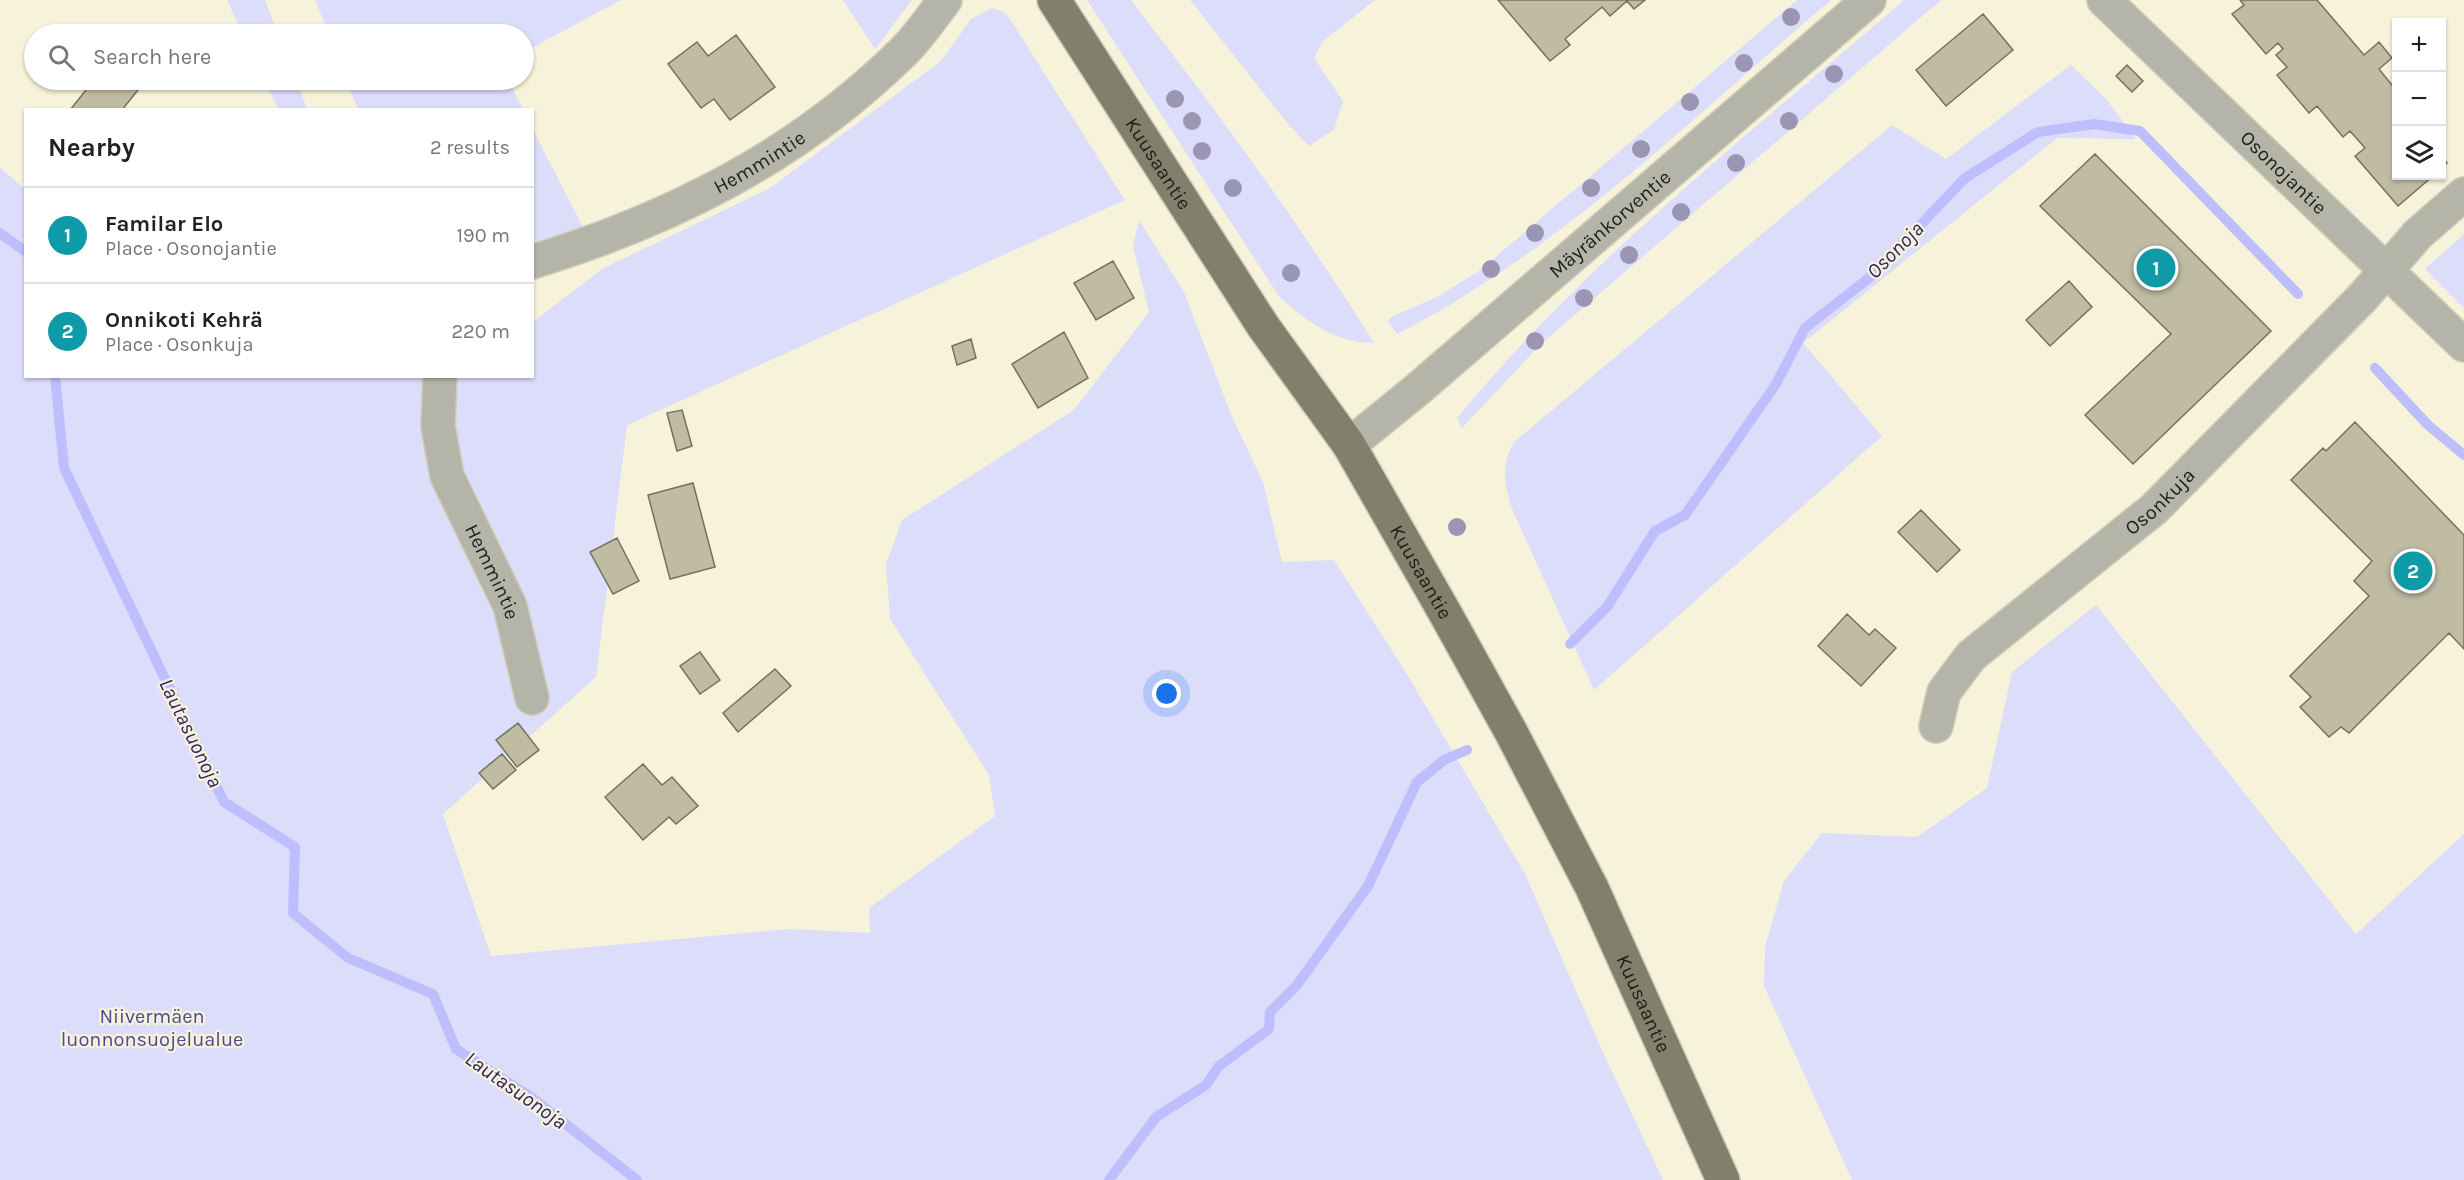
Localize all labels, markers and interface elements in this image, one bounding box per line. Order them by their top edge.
map controls [2392,18,2446,180]
button: + [2392,18,2446,72]
search box [24,24,534,90]
icon: search [45,41,78,74]
text: Search here [93,44,211,70]
button: − [2392,72,2446,126]
street label: Kuusaantie [1121,113,1197,214]
street label: Hemmintie [710,125,809,198]
street label: Osonojantie [2236,126,2332,219]
button: layers [2392,126,2446,180]
text: Nearby [48,132,135,163]
text: 2 results [430,136,510,159]
street label: Mäyränkorventie [1544,165,1675,282]
text: Familar Elo [105,211,223,237]
water label: Osonoja [1862,217,1928,283]
text: 1 [64,224,71,247]
text: 190 m [456,224,510,247]
text: Place · Osonojantie [105,237,277,260]
pin: 1 [2136,246,2176,290]
text: Onnikoti Kehrä [105,307,263,333]
text: 2 [61,320,74,343]
text: 220 m [451,320,510,343]
text: Place · Osonkuja [105,333,253,356]
street label: Osonkuja [2120,463,2199,539]
street label: Hemmintie [461,520,524,621]
street label: Kuusaantie [1385,520,1457,623]
pin: 2 [2394,548,2432,594]
water label: Lautasuonoja [154,674,228,792]
your location [1152,679,1181,708]
street label: Kuusaantie [1612,951,1676,1056]
park label: Niivermäen luonnonsuojelualue [61,1005,243,1051]
water label: Lautasuonoja [461,1046,571,1134]

